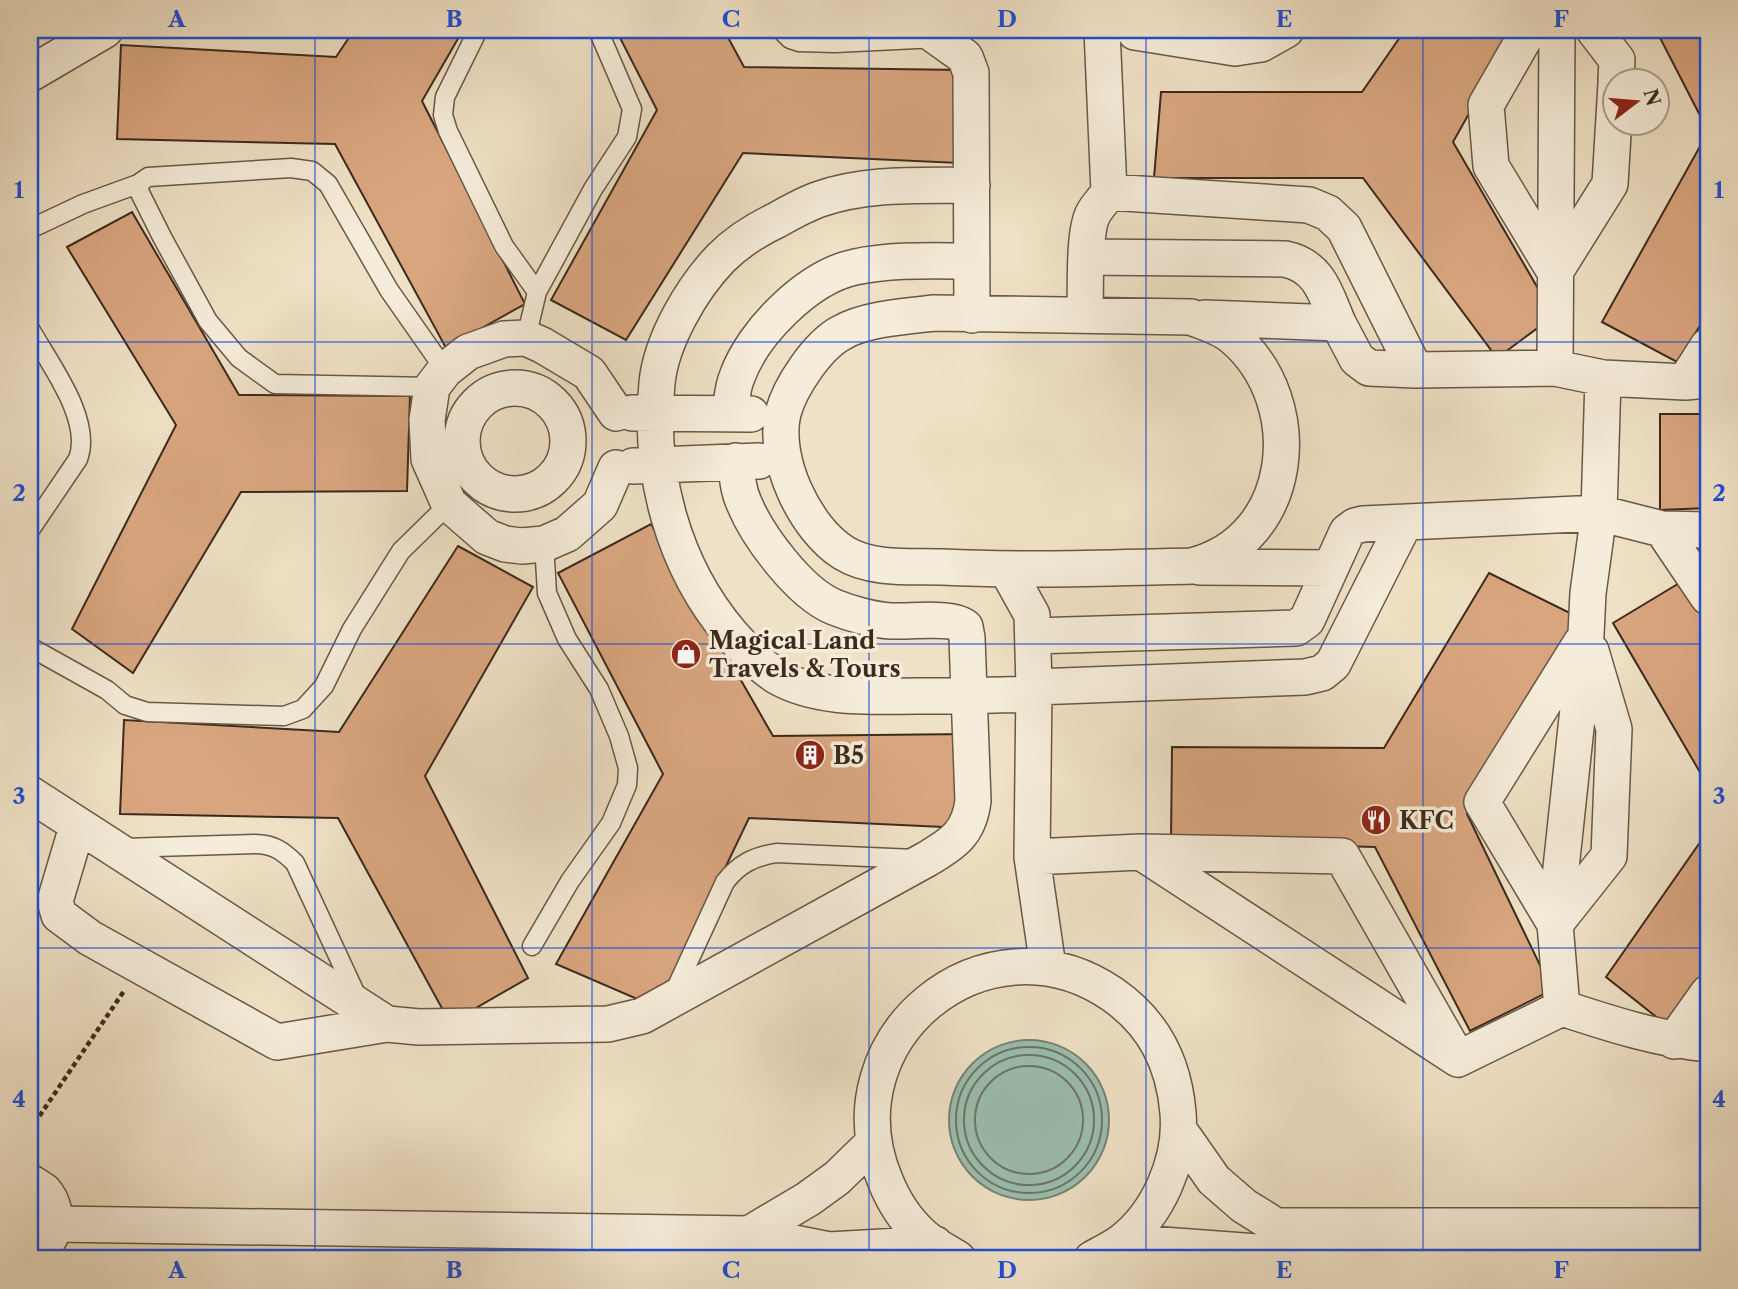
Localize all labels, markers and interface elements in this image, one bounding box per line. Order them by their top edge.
text: A [167,5,187,33]
text: B [445,5,463,33]
text: C [722,5,740,33]
text: D [997,5,1017,33]
text: E [1276,5,1292,33]
text: F [1553,5,1569,33]
north arrow [1602,66,1672,136]
text: N [1639,86,1665,109]
text: 1 [14,176,25,204]
text: 1 [1714,176,1725,204]
text: 2 [12,479,26,507]
text: 2 [1712,479,1726,507]
place label: Magical Land Travels & Tours [709,626,901,683]
shop icon: Magical Land Travels & Tours [669,637,703,671]
building icon: B5 [793,738,827,772]
place label: B5 [833,741,864,770]
text: 3 [13,782,26,810]
text: 3 [1713,782,1726,810]
restaurant icon: KFC [1359,803,1393,837]
place label: KFC [1399,806,1454,835]
text: 4 [12,1085,26,1113]
text: 4 [1712,1085,1726,1113]
text: A [167,1256,187,1284]
text: B [445,1256,463,1284]
text: C [722,1256,740,1284]
text: D [997,1256,1017,1284]
text: E [1276,1256,1292,1284]
text: F [1553,1256,1569,1284]

